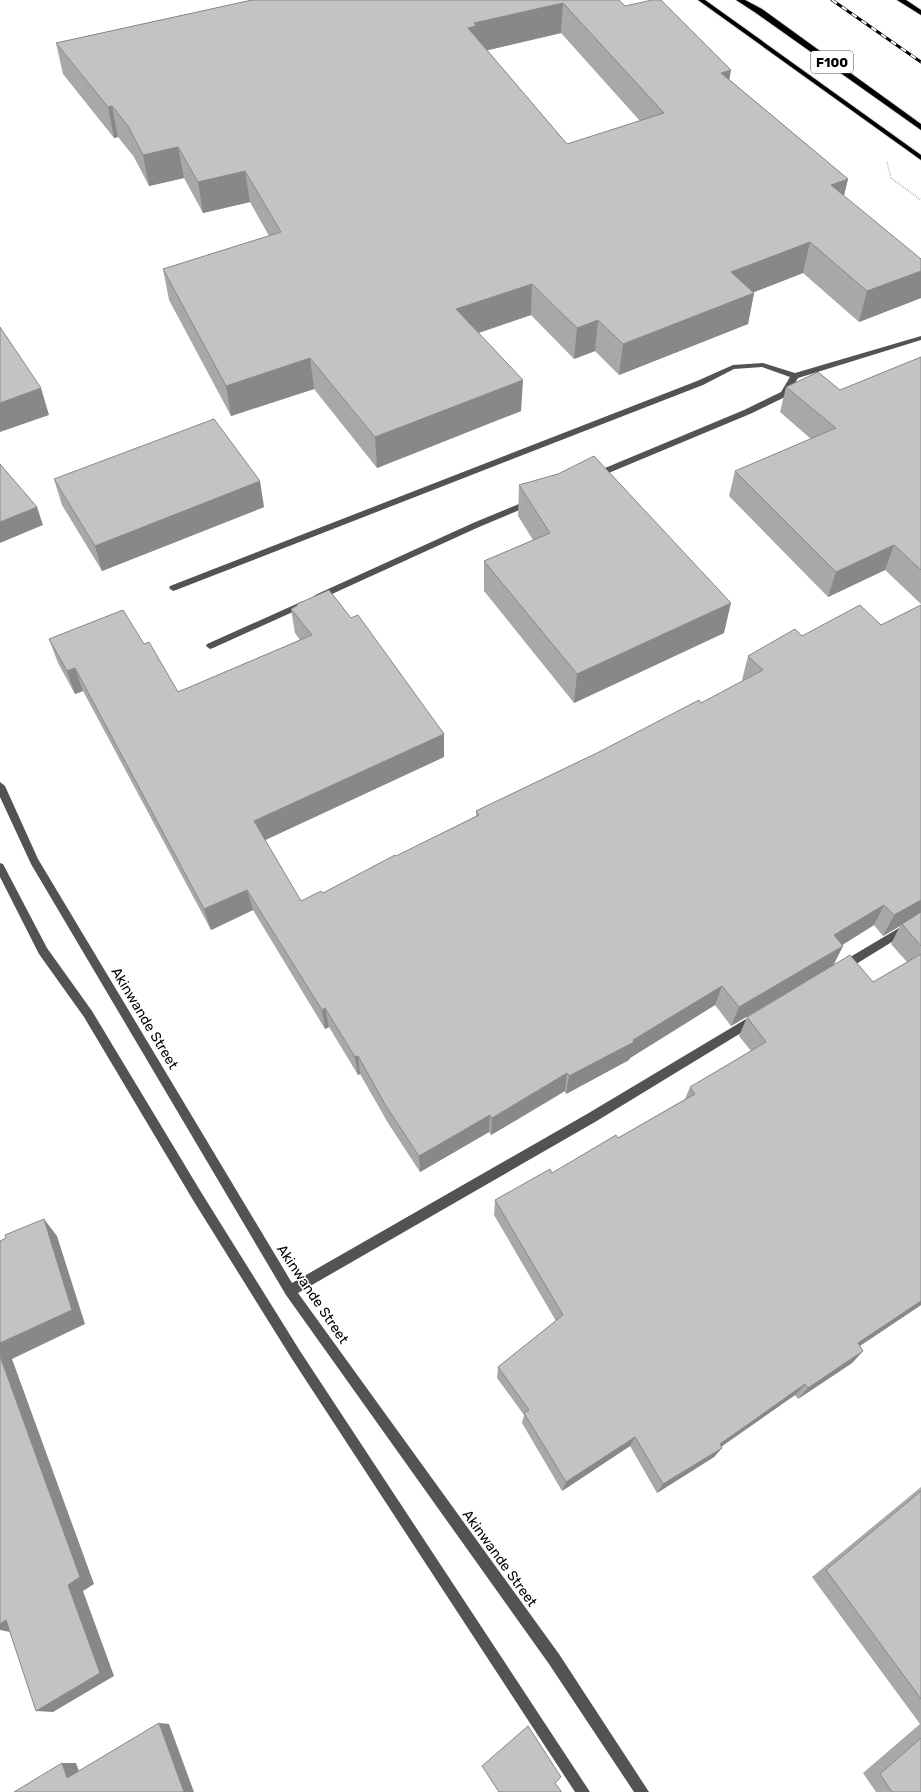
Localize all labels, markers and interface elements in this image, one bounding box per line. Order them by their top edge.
road number: F100 [811,51,853,73]
street label: Akinwande Street [107,964,182,1073]
street label: Akinwande Street [273,1242,352,1347]
street label: Akinwande Street [459,1507,541,1611]

